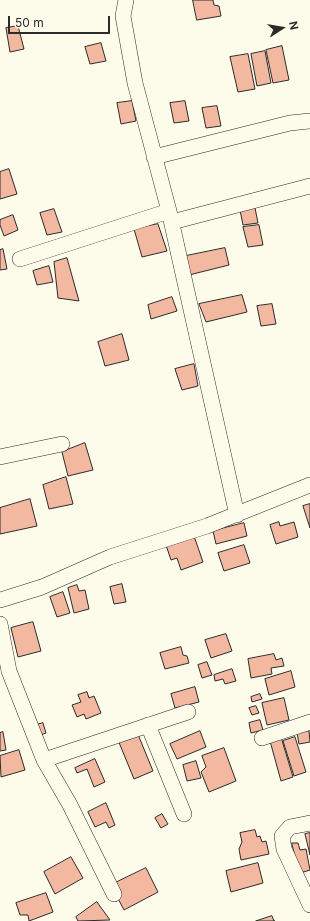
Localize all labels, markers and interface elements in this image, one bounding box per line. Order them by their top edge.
scale bar [10,8,112,34]
north arrow [262,8,302,48]
text: 50 m [15,15,44,30]
text: N [286,20,301,31]

